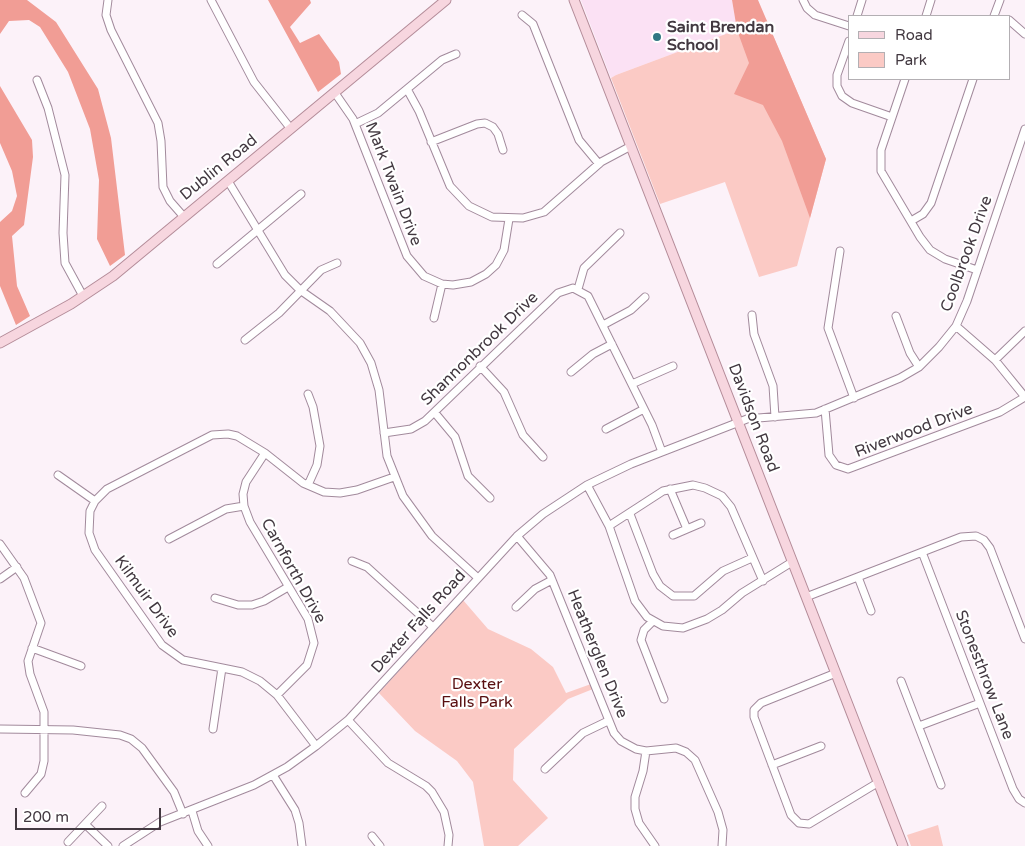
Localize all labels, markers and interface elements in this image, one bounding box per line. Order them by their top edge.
legend [848,15,1010,80]
place label: Saint Brendan School [667,18,774,56]
text: Road [895,26,933,44]
marker: Saint Brendan School [651,31,663,43]
text: Park [895,51,927,69]
street label: Mark Twain Drive [361,119,425,249]
street label: Dublin Road [177,131,261,205]
street label: Coolbrook Drive [937,193,997,315]
street label: Shannonbrook Drive [418,288,542,410]
street label: Davidson Road [723,361,783,475]
street label: Riverwood Drive [852,400,976,462]
street label: Carnforth Drive [256,515,330,627]
street label: Kilmuir Drive [110,552,182,642]
street label: Dexter Falls Road [368,566,470,678]
street label: Heatherglen Drive [562,587,632,721]
street label: Stonesthrow Lane [951,608,1017,742]
park label: Dexter Falls Park [441,675,513,713]
scale bar [18,798,164,830]
text: 200 m [23,808,69,826]

